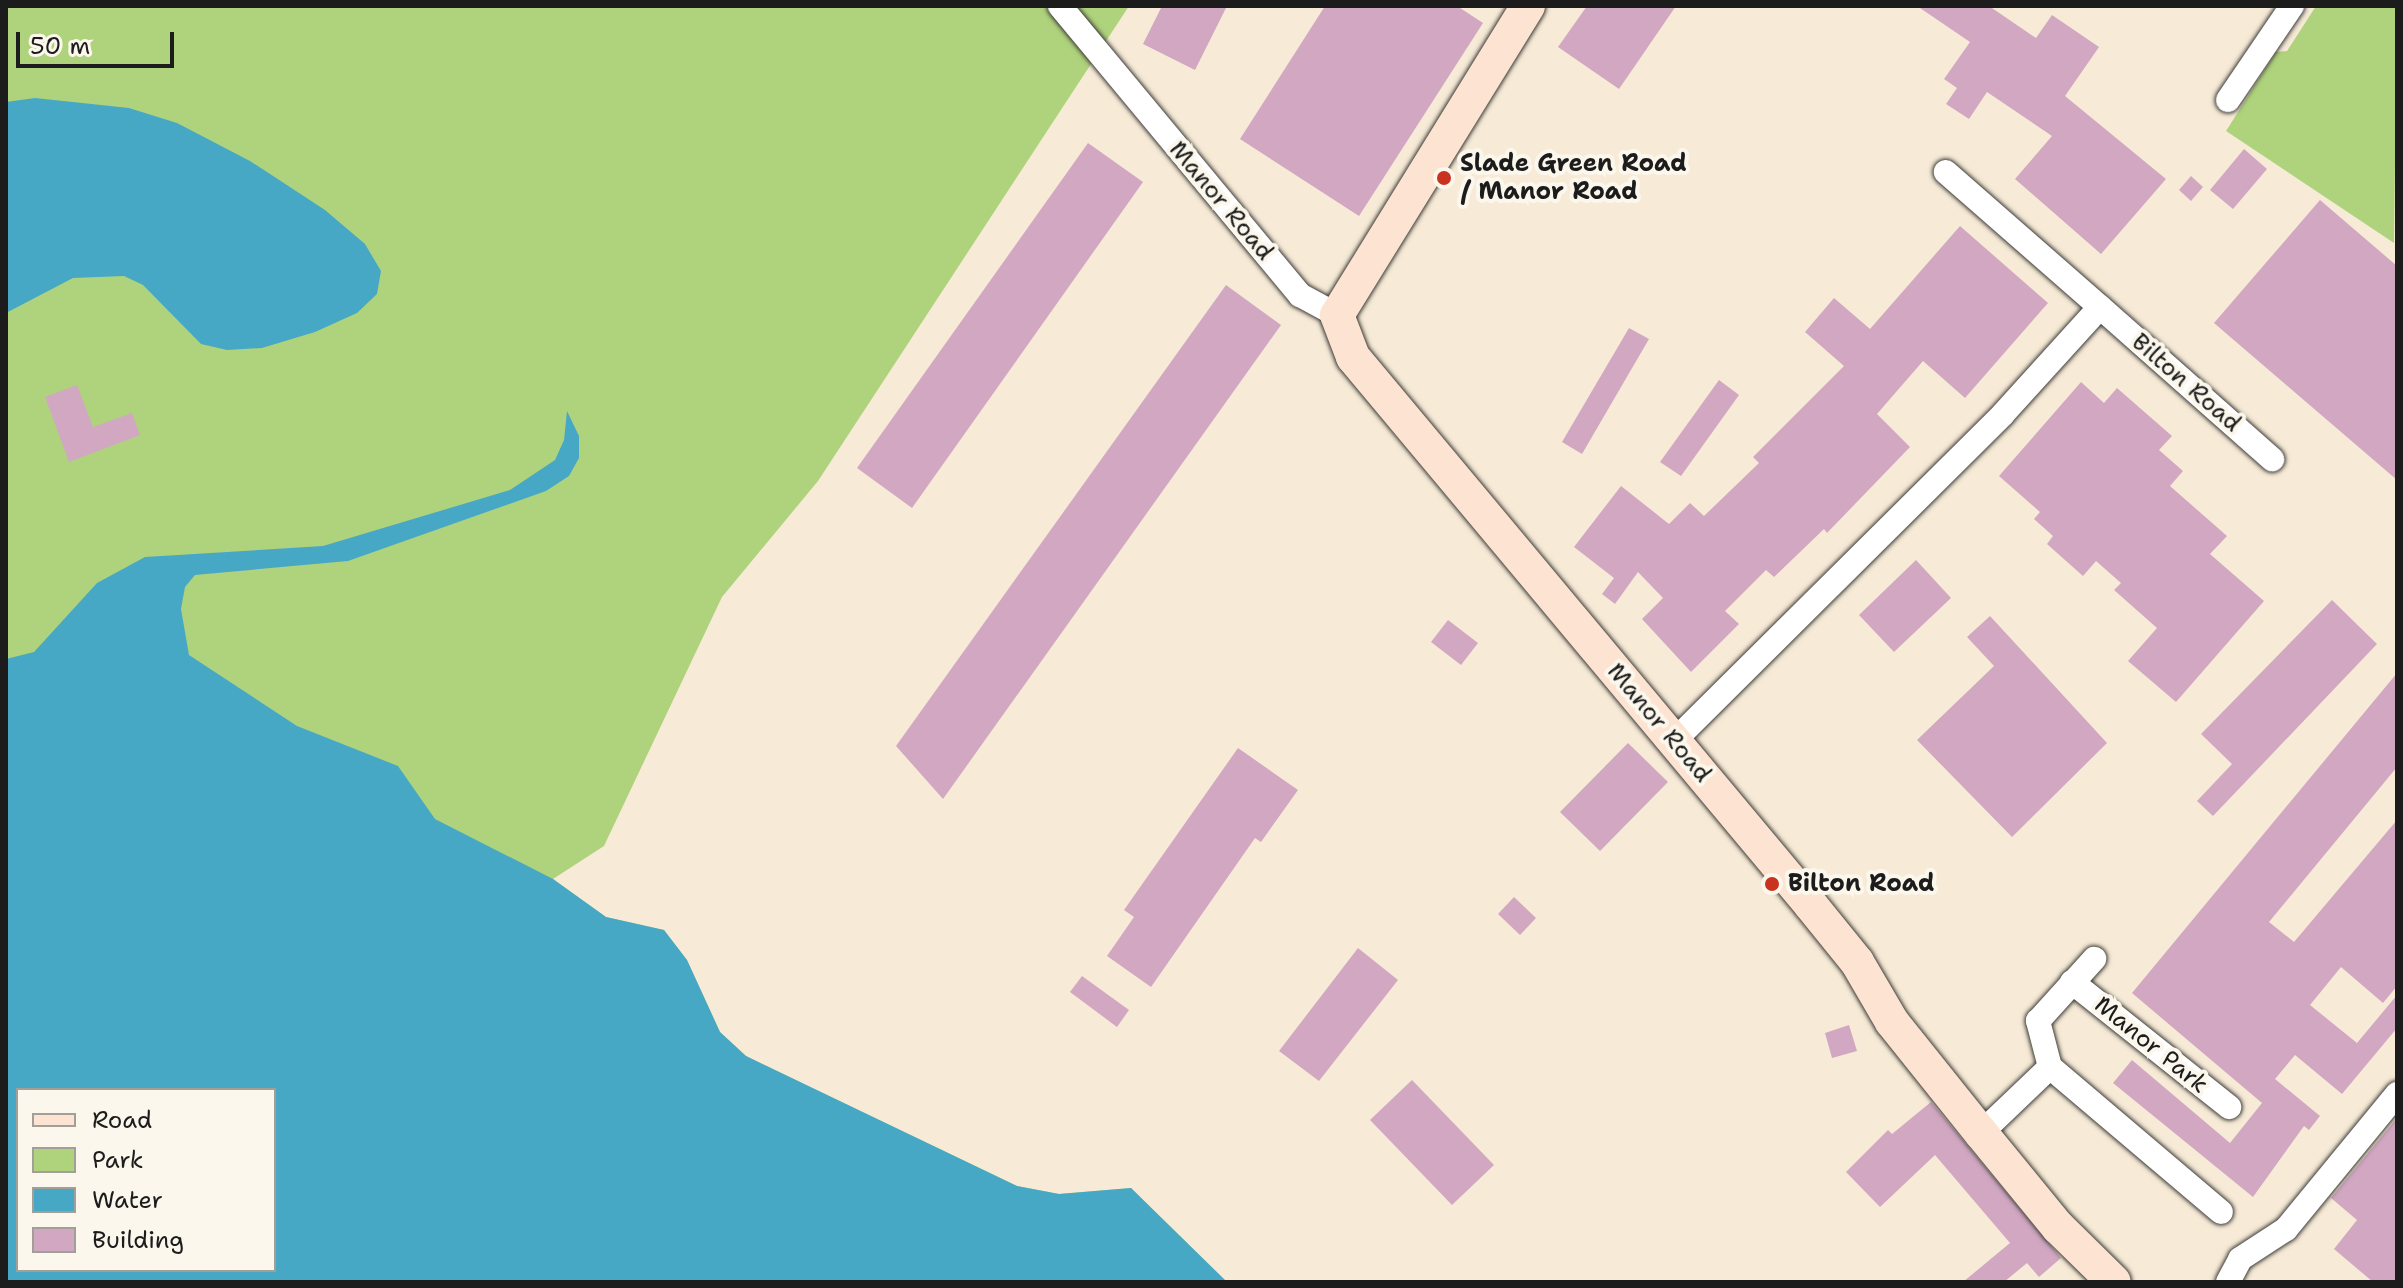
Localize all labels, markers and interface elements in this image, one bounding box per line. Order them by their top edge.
scale bar [20,16,178,66]
text: 50 m [30,30,90,62]
street label: Manor Road [1163,136,1279,266]
place label: Slade Green Road / Manor Road [1460,150,1687,206]
marker: Slade Green Road / Manor Road [1435,169,1453,187]
street label: Bilton Road [2126,328,2246,438]
street label: Manor Road [1601,658,1717,788]
place label: Bilton Road [1788,870,1935,898]
marker: Bilton Road [1763,875,1781,893]
street label: Manor Park [2088,990,2214,1100]
legend [16,1088,276,1272]
text: Road [92,1104,152,1136]
text: Park [92,1144,144,1176]
text: Water [92,1184,163,1216]
text: Building [92,1224,184,1256]

